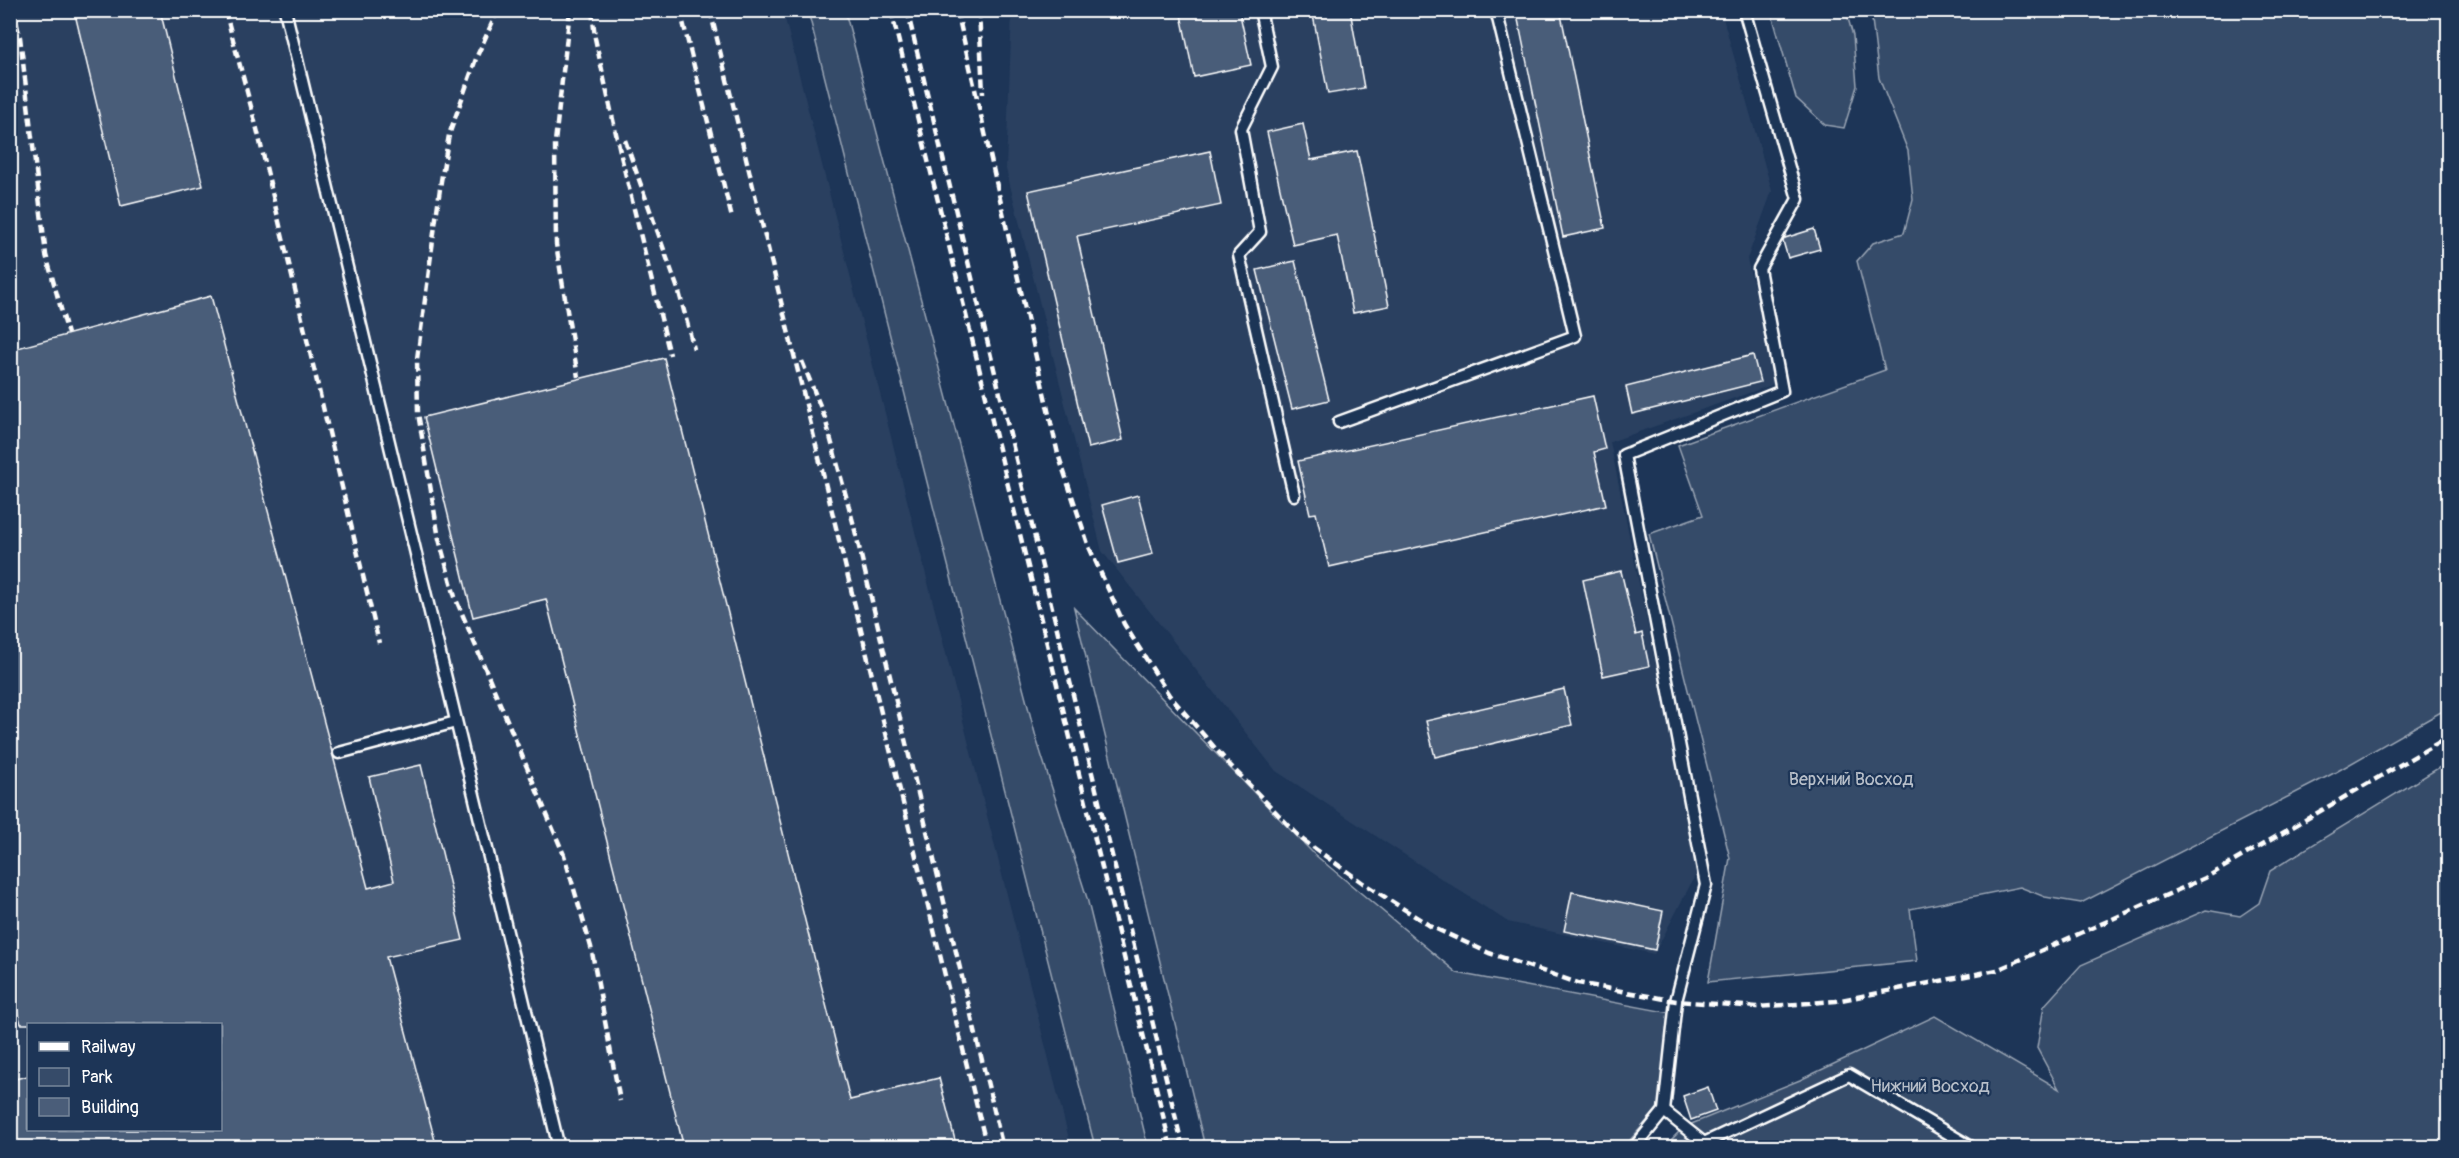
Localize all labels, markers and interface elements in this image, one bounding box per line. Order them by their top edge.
park label: Верхний Восход [1789,768,1913,791]
legend [27,1023,222,1131]
text: Railway [81,1036,136,1059]
text: Park [81,1066,113,1089]
park label: Нижний Восход [1871,1075,1990,1098]
text: Building [81,1096,139,1119]

